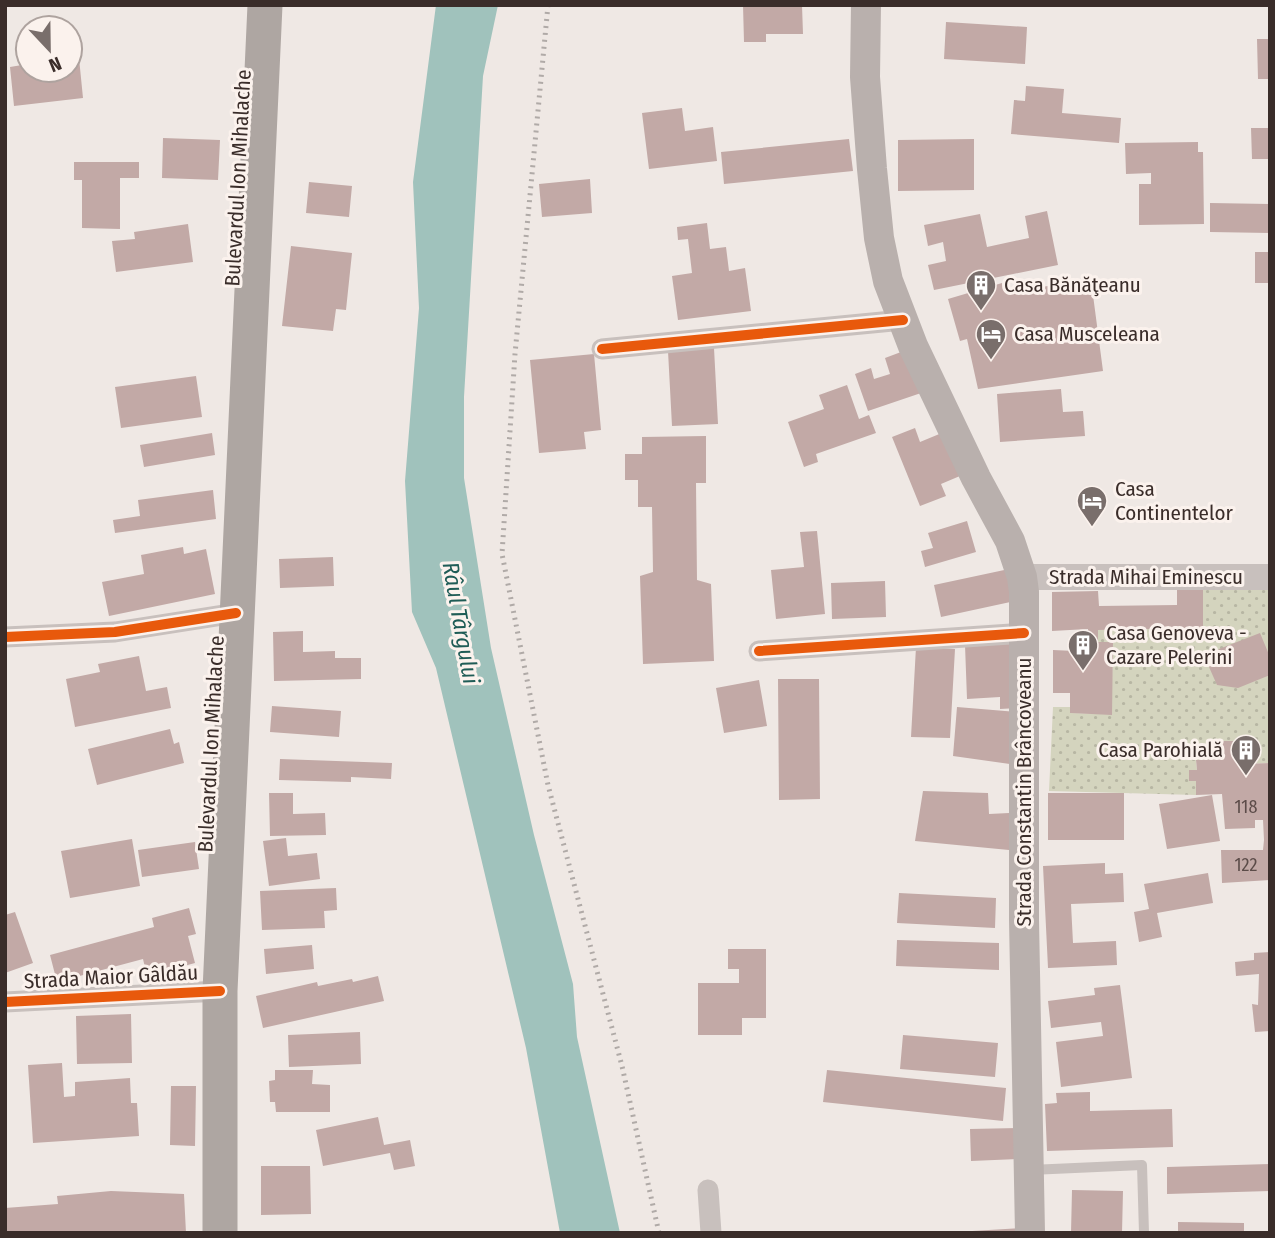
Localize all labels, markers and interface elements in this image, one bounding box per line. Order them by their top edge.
north arrow [14,14,84,84]
text: N [46,52,65,77]
street label: Bulevardul Ion Mihalache [219,69,257,287]
building icon: Casa Bănăţeanu [964,268,998,312]
place label: Casa Bănăţeanu [1004,272,1141,298]
hotel icon: Casa Musceleana [974,317,1008,361]
place label: Casa Musceleana [1014,321,1160,347]
place label: Casa Continentelor [1115,476,1233,526]
hotel icon: Casa Continentelor [1075,484,1109,528]
water label: Râul Târgului [436,560,486,686]
street label: Strada Mihai Eminescu [1049,564,1243,590]
place label: Casa Genoveva - Cazare Pelerini [1106,620,1247,670]
building icon: Casa Genoveva - Cazare Pelerini [1066,628,1100,672]
street label: Bulevardul Ion Mihalache [192,635,230,853]
street label: Strada Constantin Brâncoveanu [1011,657,1037,927]
building icon: Casa Parohială [1229,733,1263,777]
place label: Casa Parohială [1098,737,1223,763]
house number: 118 [1235,796,1257,818]
house number: 122 [1235,854,1258,876]
street label: Strada Maior Gâldău [23,959,199,995]

